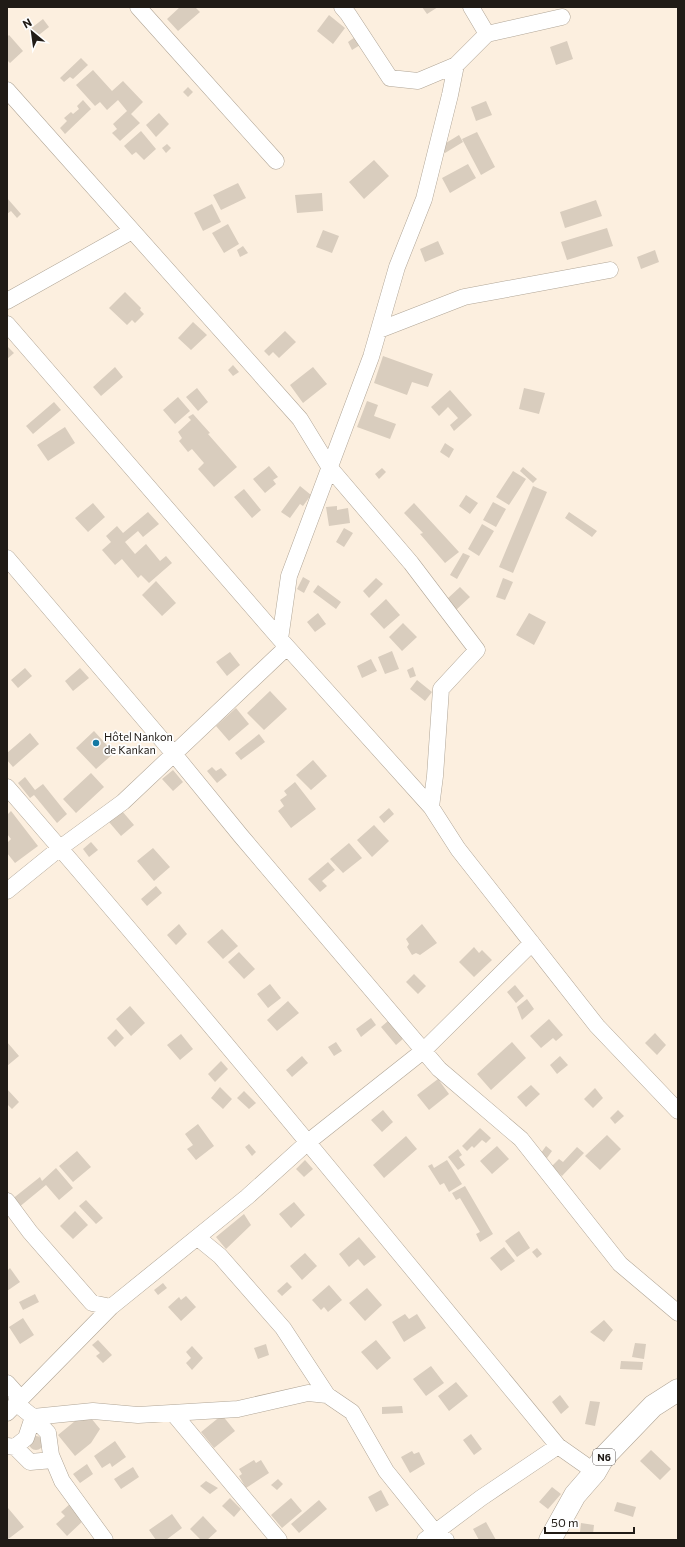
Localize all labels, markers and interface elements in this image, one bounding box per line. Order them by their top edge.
north arrow [12,12,52,52]
text: N [20,15,34,31]
place label: Hôtel Nankon de Kankan [104,730,173,756]
marker: Hôtel Nankon de Kankan [91,738,101,748]
road number: N6 [593,1449,615,1465]
scale bar [545,1509,634,1535]
text: 50 m [551,1515,579,1529]

